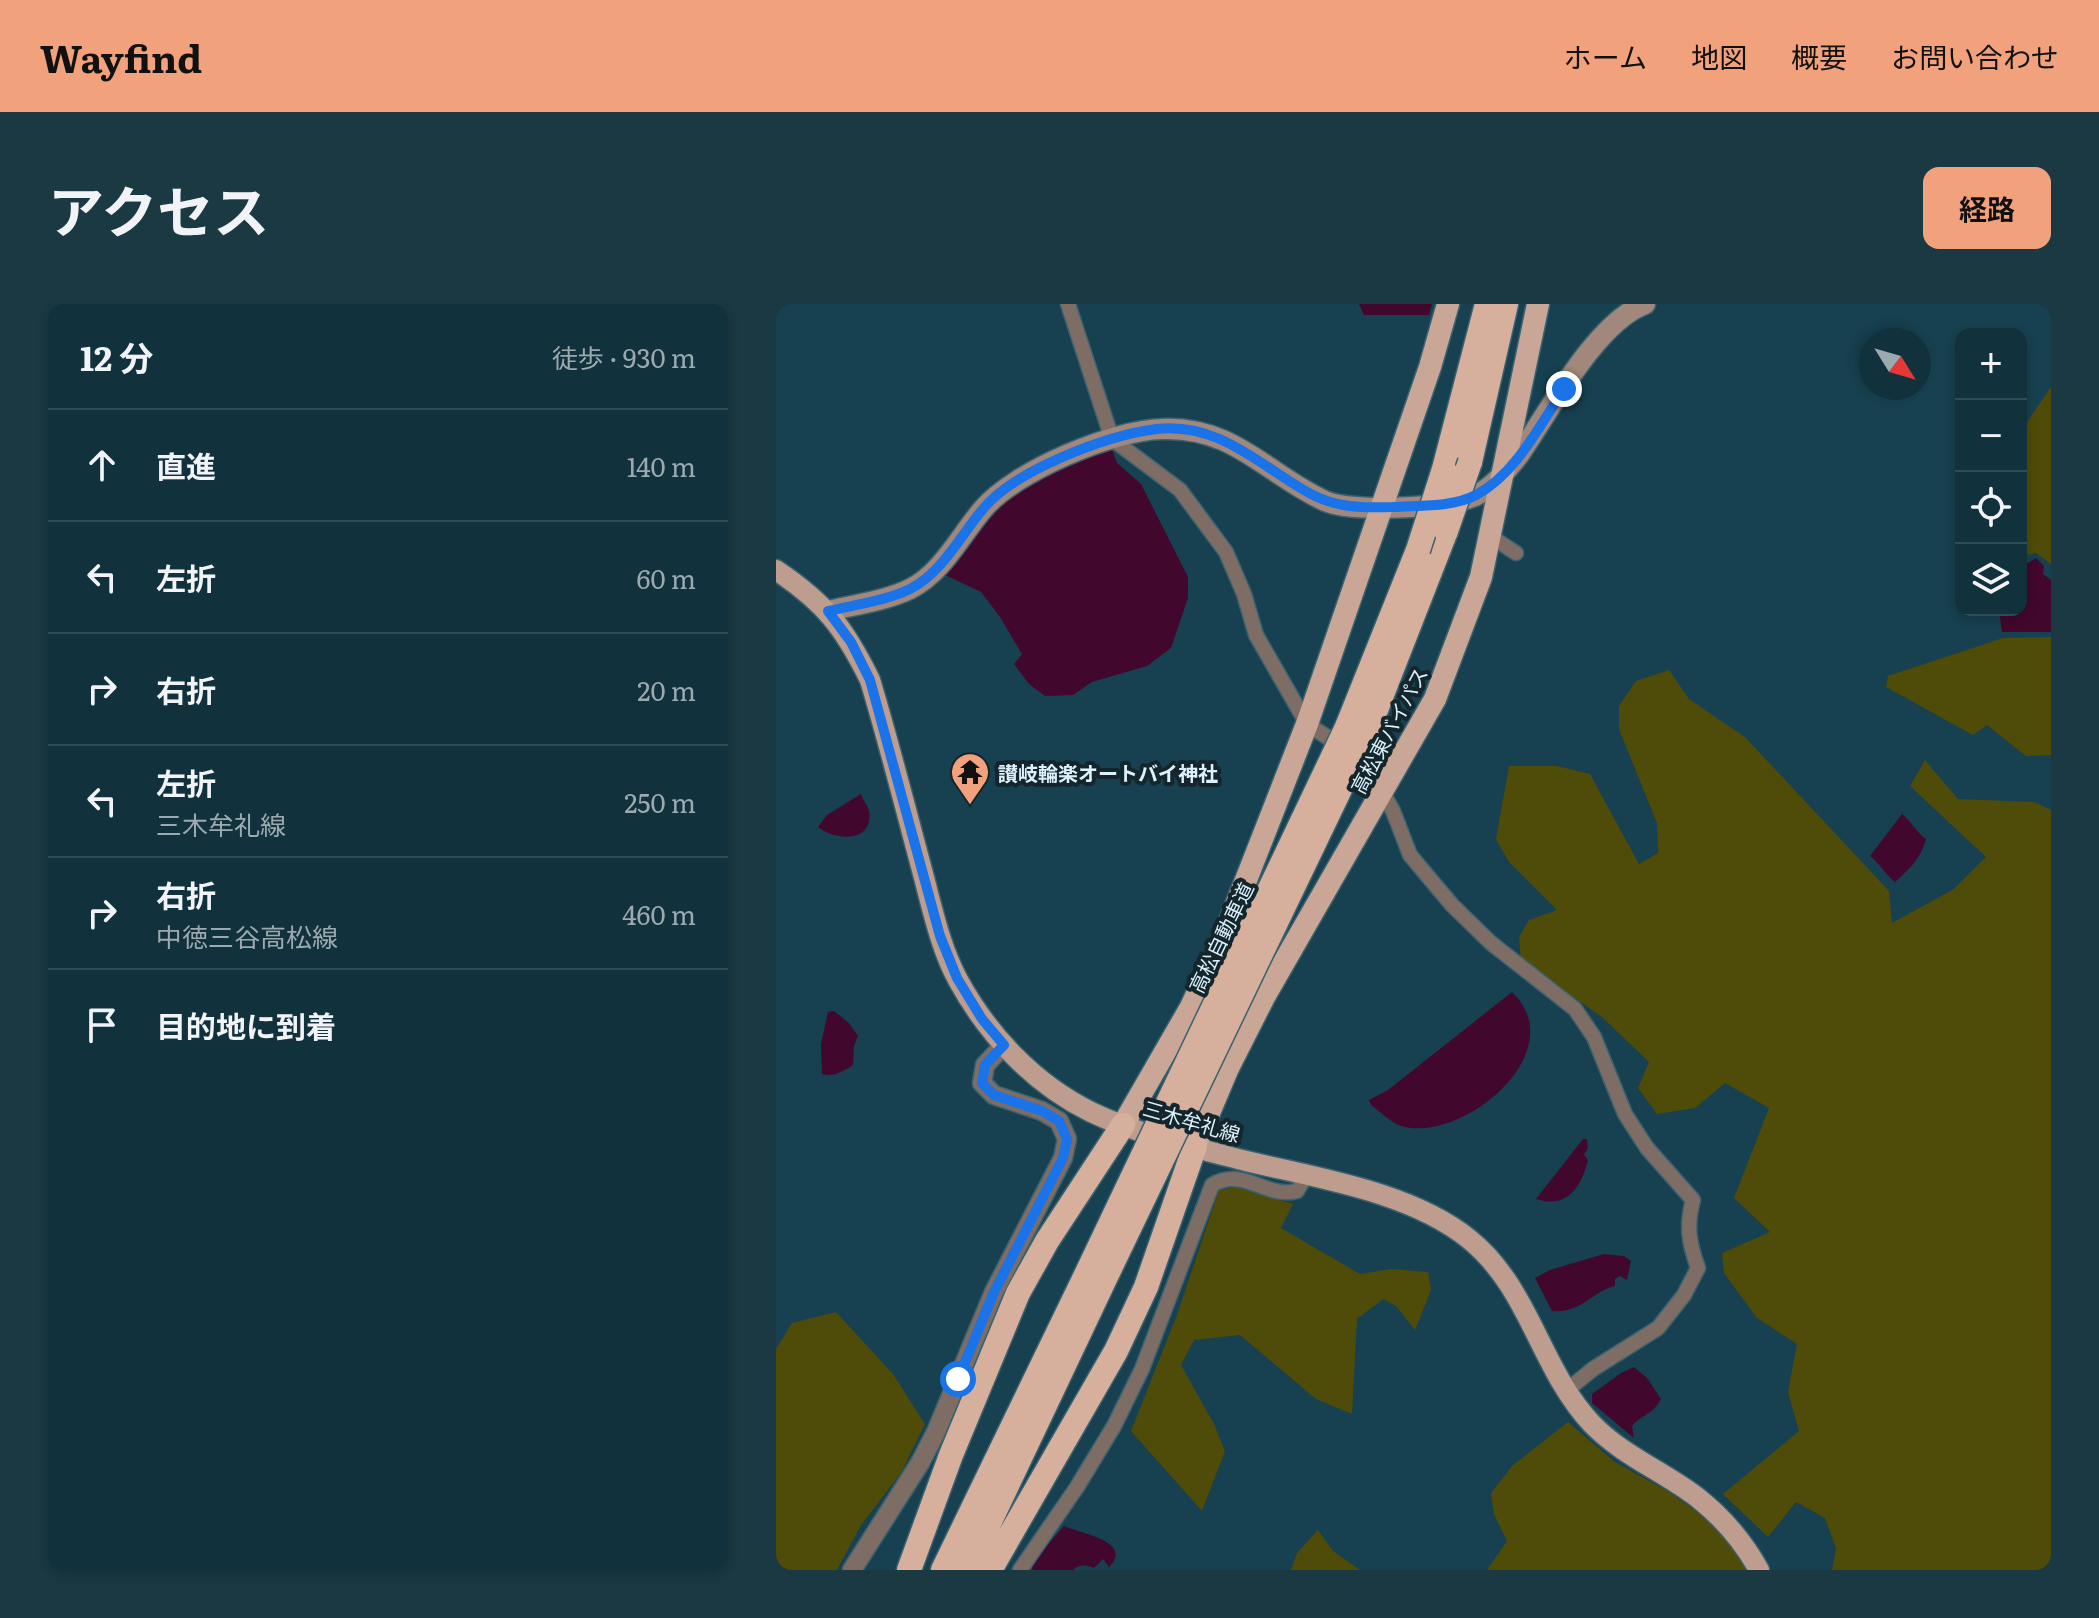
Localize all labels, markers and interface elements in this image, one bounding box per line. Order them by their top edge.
text: Wayfind [40,28,202,85]
text: ホーム [1564,35,1647,77]
text: 地図 [1691,35,1747,77]
text: 概要 [1791,35,1847,77]
text: お問い合わせ [1891,35,2059,77]
text: アクセス [48,167,269,250]
button: 経路 [1923,167,2051,249]
north arrow [1859,328,1931,400]
map controls [1955,328,2027,616]
button: + [1955,328,2027,400]
text: 12 分 [80,331,153,381]
text: 徒歩 · 930 m [552,337,696,376]
route end [1546,371,1582,407]
button: − [1955,400,2027,472]
icon: ahead [80,443,124,487]
text: 直進 [156,443,216,487]
text: 140 m [627,446,696,485]
button: locate [1955,472,2027,544]
button: layers [1955,544,2027,616]
icon: left [80,555,124,599]
text: 左折 [156,555,216,599]
text: 60 m [637,558,696,597]
street label: 高松東バイパス [1342,661,1434,799]
icon: right [80,667,124,711]
text: 右折 [156,667,216,711]
text: 20 m [637,670,696,709]
temple icon: 讃岐輪楽オートバイ神社 [949,751,991,806]
place label: 讃岐輪楽オートバイ神社 [998,757,1218,787]
text: 左折 [156,760,216,804]
icon: left [80,779,124,823]
text: 250 m [624,782,696,821]
text: 三木牟礼線 [156,804,286,843]
text: 右折 [156,872,216,916]
street label: 高松自動車道 [1180,876,1260,998]
icon: right [80,891,124,935]
text: 460 m [622,894,696,933]
text: 中徳三谷高松線 [156,916,338,955]
icon: arrive [80,1003,124,1047]
text: 目的地に到着 [156,1003,336,1047]
street label: 三木牟礼線 [1140,1092,1244,1148]
route start [940,1361,976,1397]

